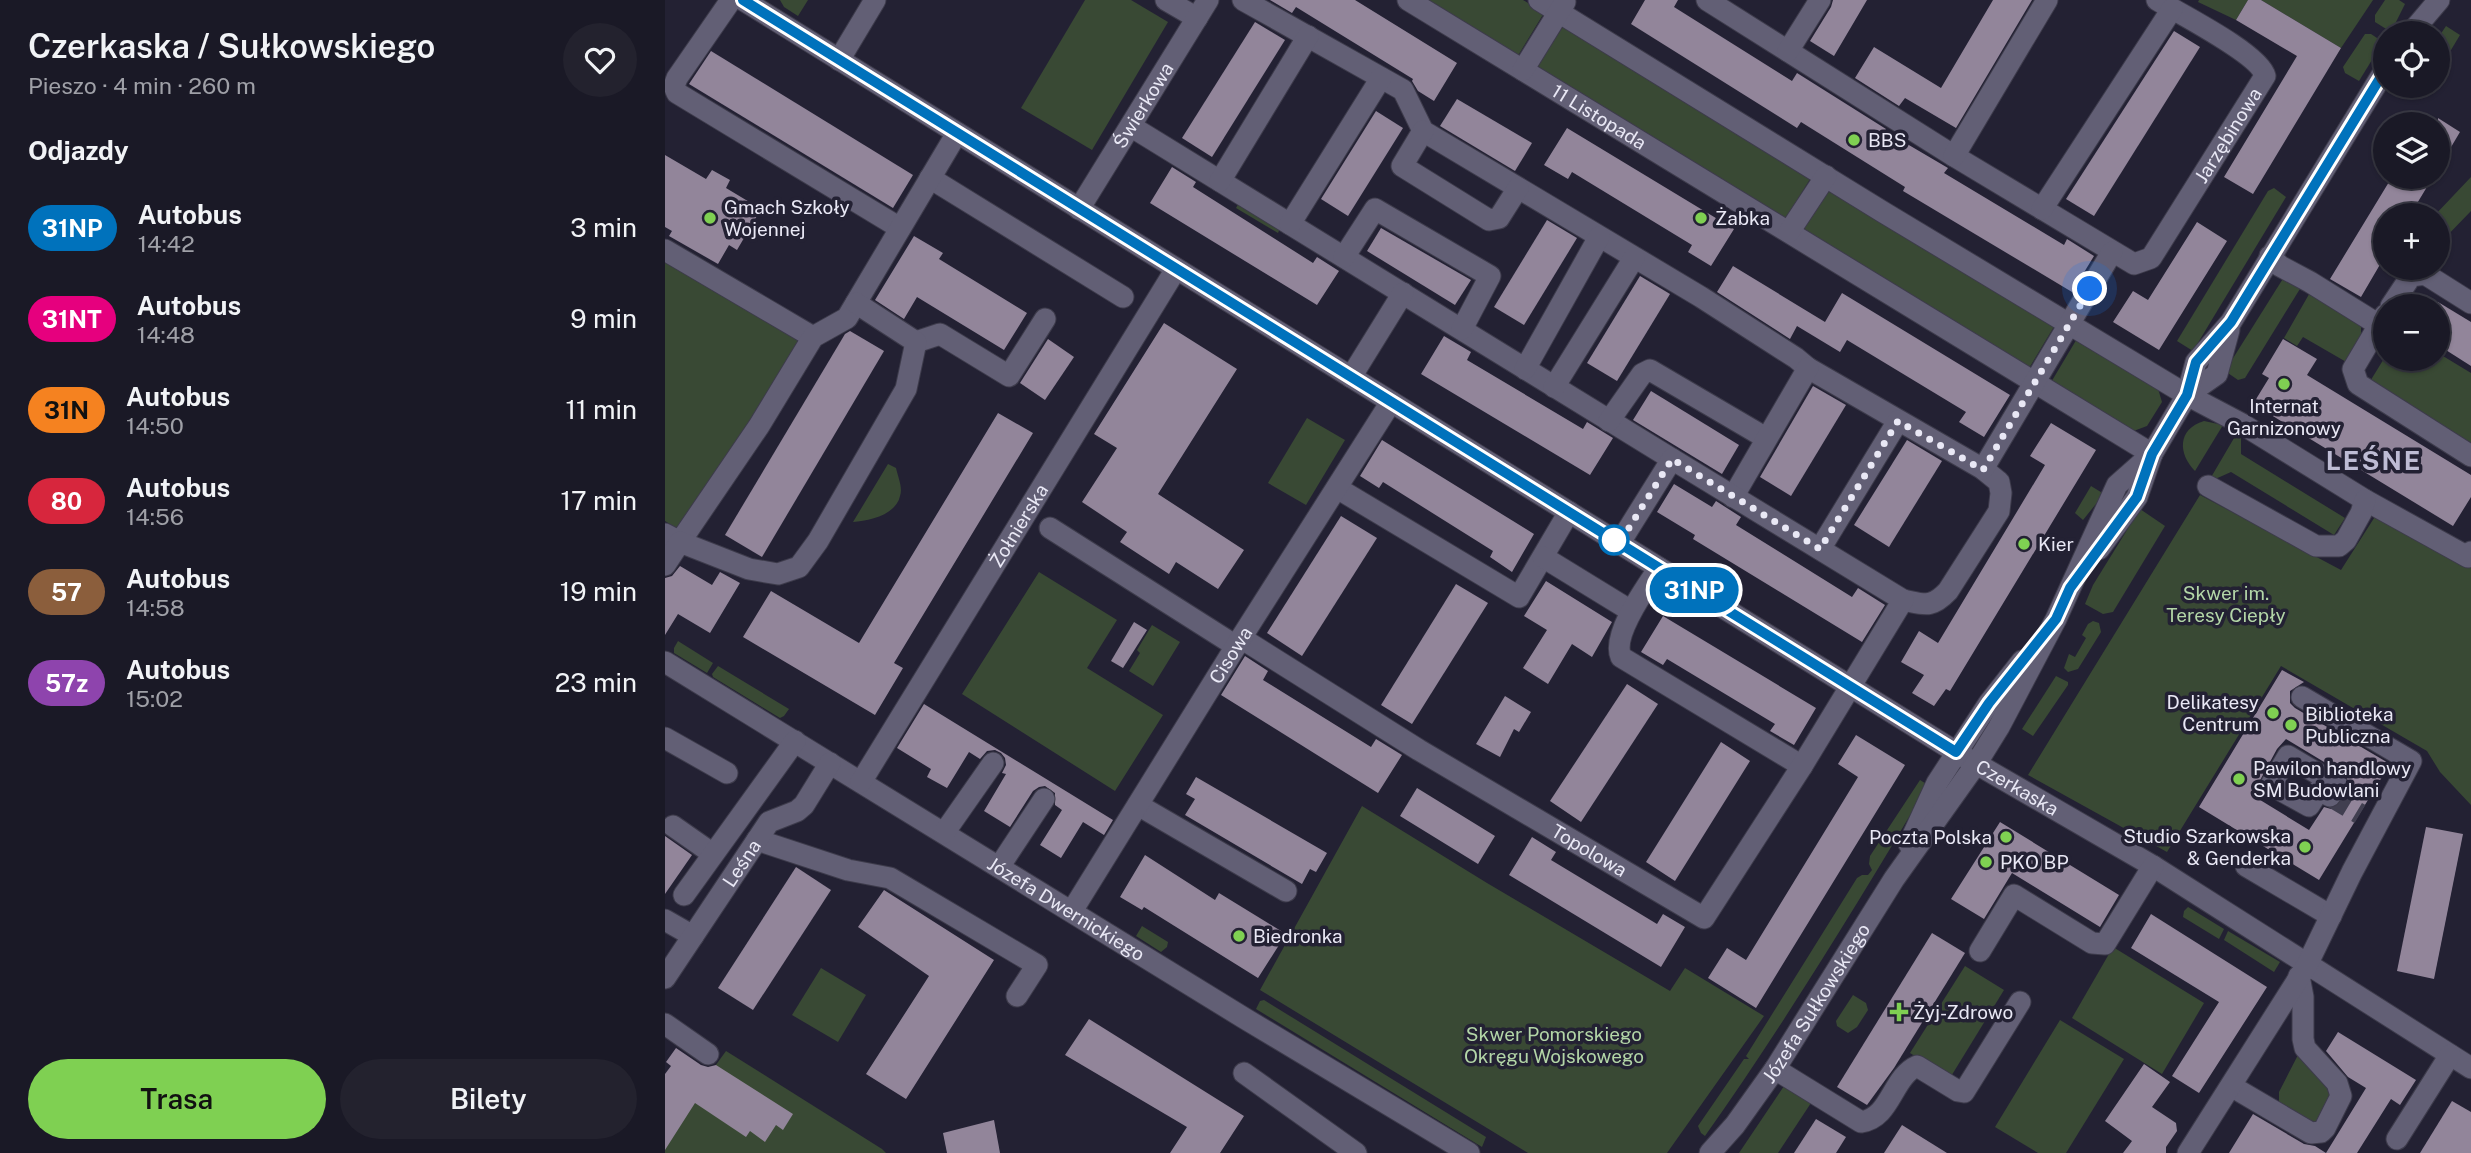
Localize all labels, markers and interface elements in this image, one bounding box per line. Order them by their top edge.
map controls [2373,21,2450,371]
button: locate [2373,21,2450,98]
button: heart [563,23,637,97]
text: Czerkaska / Sułkowskiego [28,27,435,65]
street label: Świerkowa [1108,58,1178,152]
text: Pieszo · 4 min · 260 m [28,72,256,99]
street label: 11 Listopada [1548,80,1650,154]
street label: Jarzębinowa [2190,83,2266,187]
button: layers [2373,112,2450,189]
place label: BBS [1868,129,1906,151]
marker: BBS [1846,132,1862,148]
text: Odjazdy [28,135,129,166]
place label: Gmach Szkoły Wojennej [724,196,850,240]
text: Autobus [138,199,242,230]
button: + [2373,203,2450,280]
place label: Żabka [1715,207,1770,229]
marker: Gmach Szkoły Wojennej [702,210,718,226]
marker: Żabka [1693,210,1709,226]
text: 3 min [570,212,637,243]
text: 31NP [42,214,103,242]
text: 14:42 [138,230,195,257]
your location [2072,271,2107,306]
text: Autobus [137,290,241,321]
button: − [2373,294,2450,371]
text: 9 min [570,303,637,334]
text: 31NT [42,305,102,333]
text: 14:48 [137,321,195,348]
marker: Internat Garnizonowy [2276,376,2292,392]
text: Autobus [126,381,230,412]
text: 11 min [565,394,637,425]
place label: Internat Garnizonowy [2227,395,2341,439]
text: 31N [44,396,89,424]
text: 14:50 [126,412,184,439]
district label: LEŚNE [2326,445,2422,476]
text: Autobus [126,472,230,503]
street label: Żołnierska [985,480,1052,571]
text: 17 min [560,485,637,516]
text: 80 [51,487,82,515]
text: 14:56 [126,503,184,530]
unlabelled marker [1599,525,1629,555]
place label: Kier [2038,533,2074,555]
marker: Kier [2016,536,2032,552]
text: Autobus [126,563,230,594]
line badge: 31NP [1645,567,1743,613]
text: 19 min [560,576,637,607]
text: 31NP [1664,576,1724,604]
text: 57 [51,578,82,606]
park label: Skwer im. Teresy Ciepły [2166,582,2286,626]
text: 14:58 [126,594,185,621]
street label: Cisowa [1204,622,1256,688]
text: Autobus [126,654,230,685]
text: 23 min [555,667,637,698]
text: 57z [45,669,88,697]
text: 15:02 [126,685,183,712]
place label: Delikatesy Centrum [2166,691,2259,735]
place label: Biblioteka Publiczna [2305,703,2393,747]
marker: Delikatesy Centrum [2265,705,2281,721]
marker: Biblioteka Publiczna [2283,717,2299,733]
street label: Czerkaska [1972,755,2063,820]
place label: Pawilon handlowy SM Budowlani [2253,757,2411,801]
marker: Pawilon handlowy SM Budowlani [2231,771,2247,787]
street label: Topolowa [1548,820,1631,881]
place label: Studio Szarkowska & Genderka [2123,825,2291,869]
place label: Poczta Polska [1869,826,1992,848]
marker: Poczta Polska [1998,829,2014,845]
street label: Leśna [718,835,765,891]
marker: Studio Szarkowska & Genderka [2297,839,2313,855]
place label: PKO BP [2000,851,2069,873]
street label: Józefa Dwernickiego [984,852,1149,965]
marker: PKO BP [1978,854,1994,870]
street label: Józefa Sułkowskiego [1758,919,1874,1087]
place label: Biedronka [1253,925,1343,947]
marker: Biedronka [1231,928,1247,944]
place label: Żyj-Zdrowo [1913,1001,2013,1023]
marker: Żyj-Zdrowo [1891,1004,1907,1020]
park label: Skwer Pomorskiego Okręgu Wojskowego [1464,1023,1644,1067]
button: Trasa [28,1059,326,1139]
button: Bilety [340,1059,637,1139]

